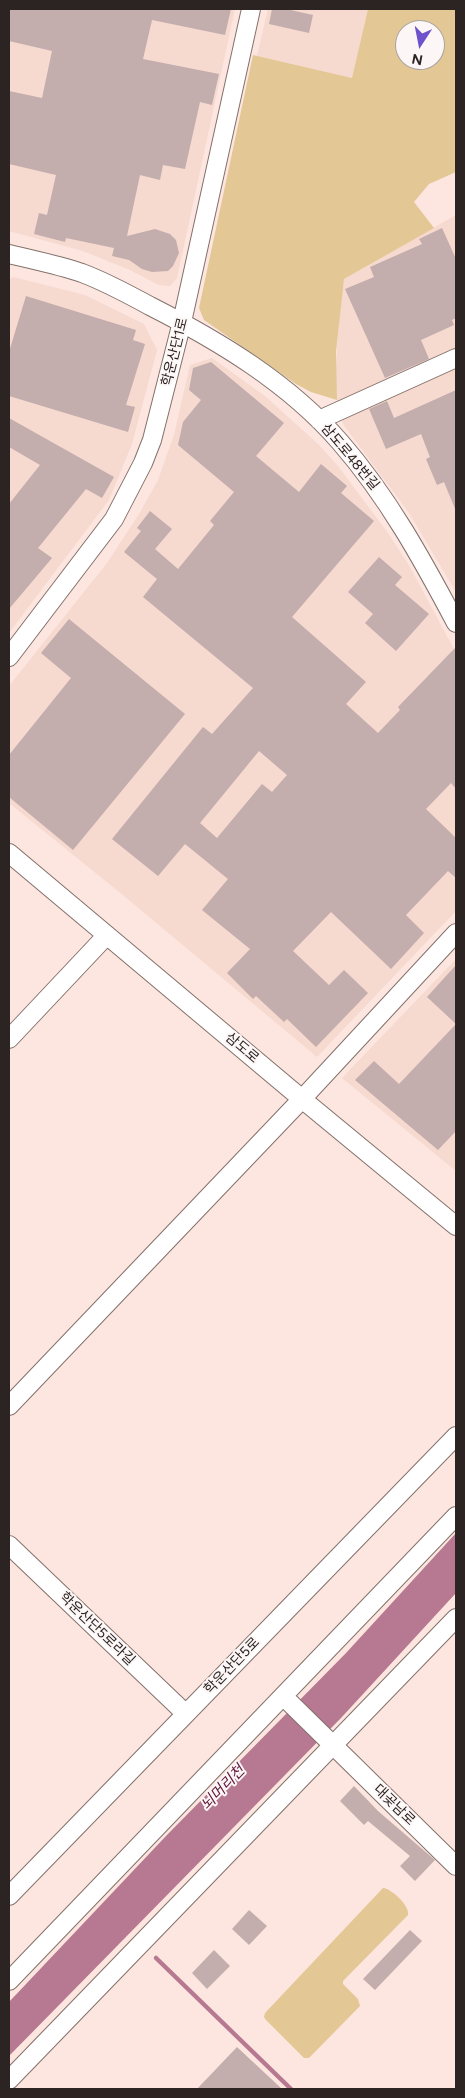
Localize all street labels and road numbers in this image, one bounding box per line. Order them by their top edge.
street label: 학운산단1로 [158,316,192,388]
street label: 삼도로48번길 [317,420,383,494]
street label: 삼도로 [222,1029,262,1067]
street label: 학운산단5로라길 [56,1589,138,1669]
street label: 학운산단5로 [201,1634,263,1698]
street label: 대곶남로 [370,1781,418,1829]

